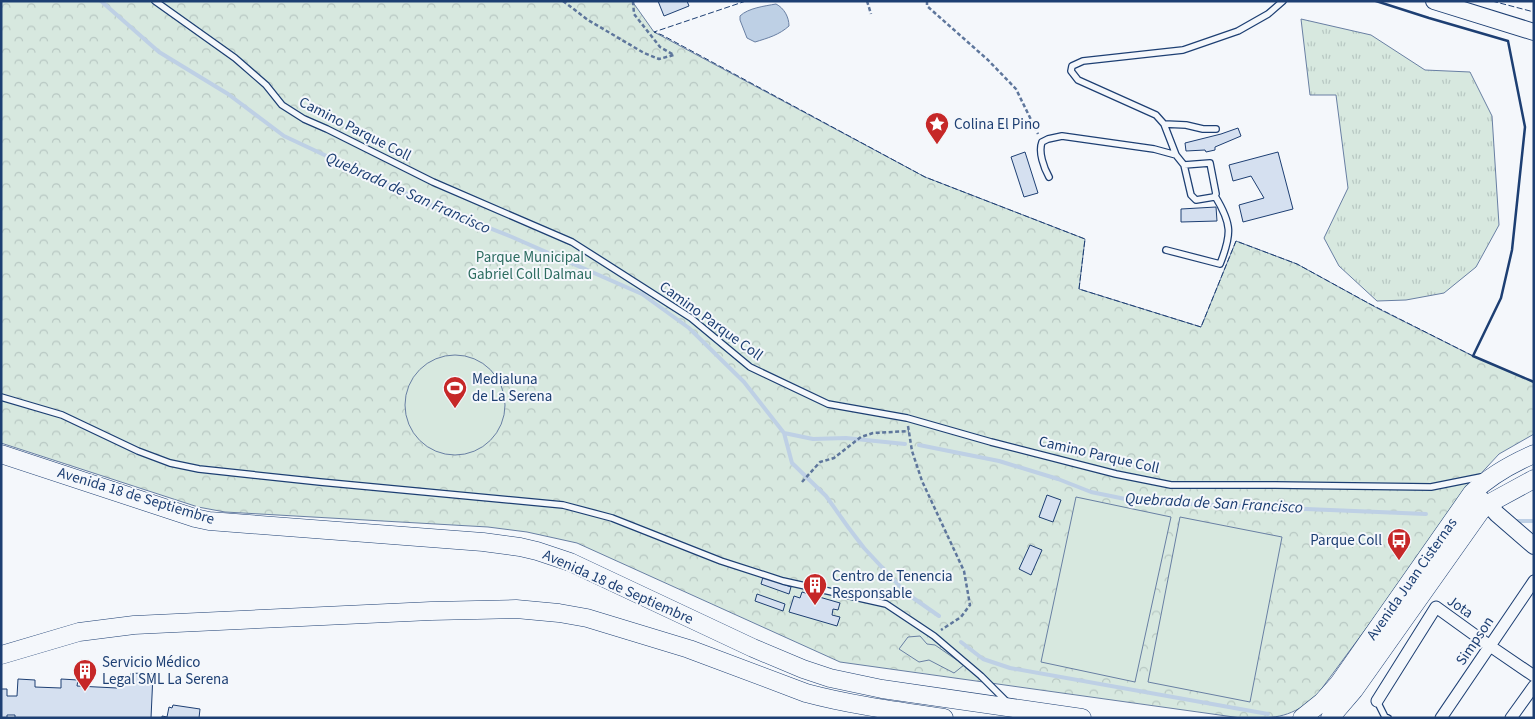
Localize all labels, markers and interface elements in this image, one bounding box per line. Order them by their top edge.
street label: Camino Parque Coll [295,92,415,166]
place icon: Colina El Pino [924,111,950,145]
place label: Colina El Pino [954,114,1040,135]
water label: Quebrada de San Francisco [322,147,494,239]
park label: Parque Municipal Gabriel Coll Dalmau [468,247,592,285]
street label: Camino Parque Coll [655,276,767,366]
place label: Medialuna de La Serena [472,369,552,407]
sports icon: Medialuna de La Serena [442,375,468,409]
street label: Camino Parque Coll [1037,431,1162,479]
street label: Avenida 18 de Septiembre [55,462,217,530]
water label: Quebrada de San Francisco [1124,487,1304,519]
street label: Avenida Juan Cisternas [1362,514,1462,644]
bus stop icon: Parque Coll [1386,527,1412,561]
place label: Parque Coll [1310,530,1382,551]
street label: Avenida 18 de Septiembre [539,544,697,630]
place label: Centro de Tenencia Responsable [832,566,953,604]
building icon: Centro de Tenencia Responsable [802,572,828,606]
street label: Jota [1443,591,1477,623]
street label: Simpson [1451,612,1499,670]
place label: Servicio Médico Legal SML La Serena [102,652,229,690]
building icon: Servicio Médico Legal SML La Serena [72,658,98,692]

